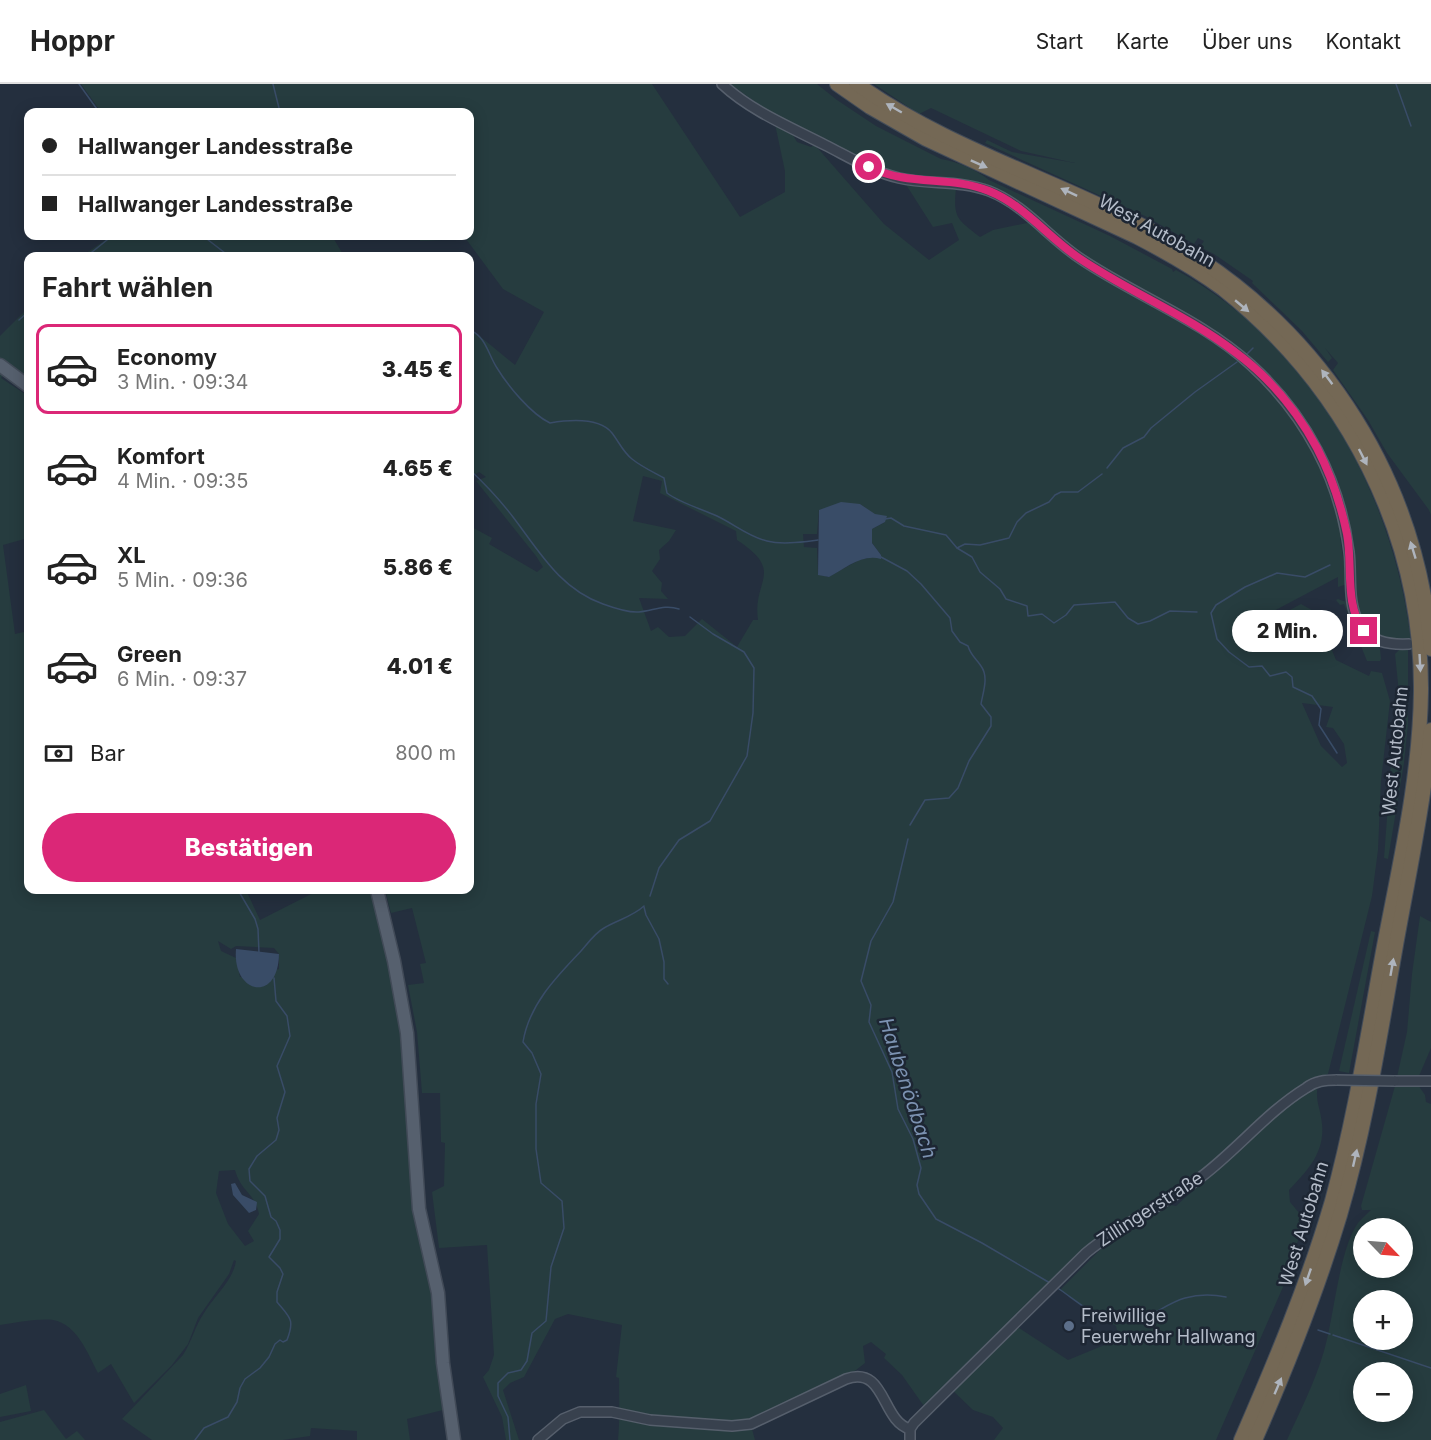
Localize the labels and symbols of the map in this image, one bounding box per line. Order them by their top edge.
one-way arrow [885,103,902,113]
route start [855,153,882,180]
one-way arrow [970,160,988,169]
one-way arrow [1061,188,1078,197]
street label: West Autobahn [1095,190,1219,271]
one-way arrow [1234,299,1250,312]
one-way arrow [1320,369,1333,385]
one-way arrow [1358,449,1368,466]
one-way arrow [1408,541,1417,559]
callout: 2 Min. [1232,610,1343,652]
route end [1350,617,1377,644]
one-way arrow [1415,654,1424,673]
street label: West Autobahn [1377,685,1412,817]
one-way arrow [1388,957,1397,976]
water label: Haubenödbach [874,1015,942,1161]
one-way arrow [1351,1149,1361,1167]
street label: West Autobahn [1274,1159,1333,1289]
street label: Zillingerstraße [1093,1167,1206,1250]
north arrow [1353,1218,1413,1278]
one-way arrow [1302,1268,1312,1286]
place label: Freiwillige Feuerwehr Hallwang [1081,1305,1256,1347]
marker: Freiwillige Feuerwehr Hallwang [1062,1319,1076,1333]
one-way arrow [1274,1377,1283,1395]

